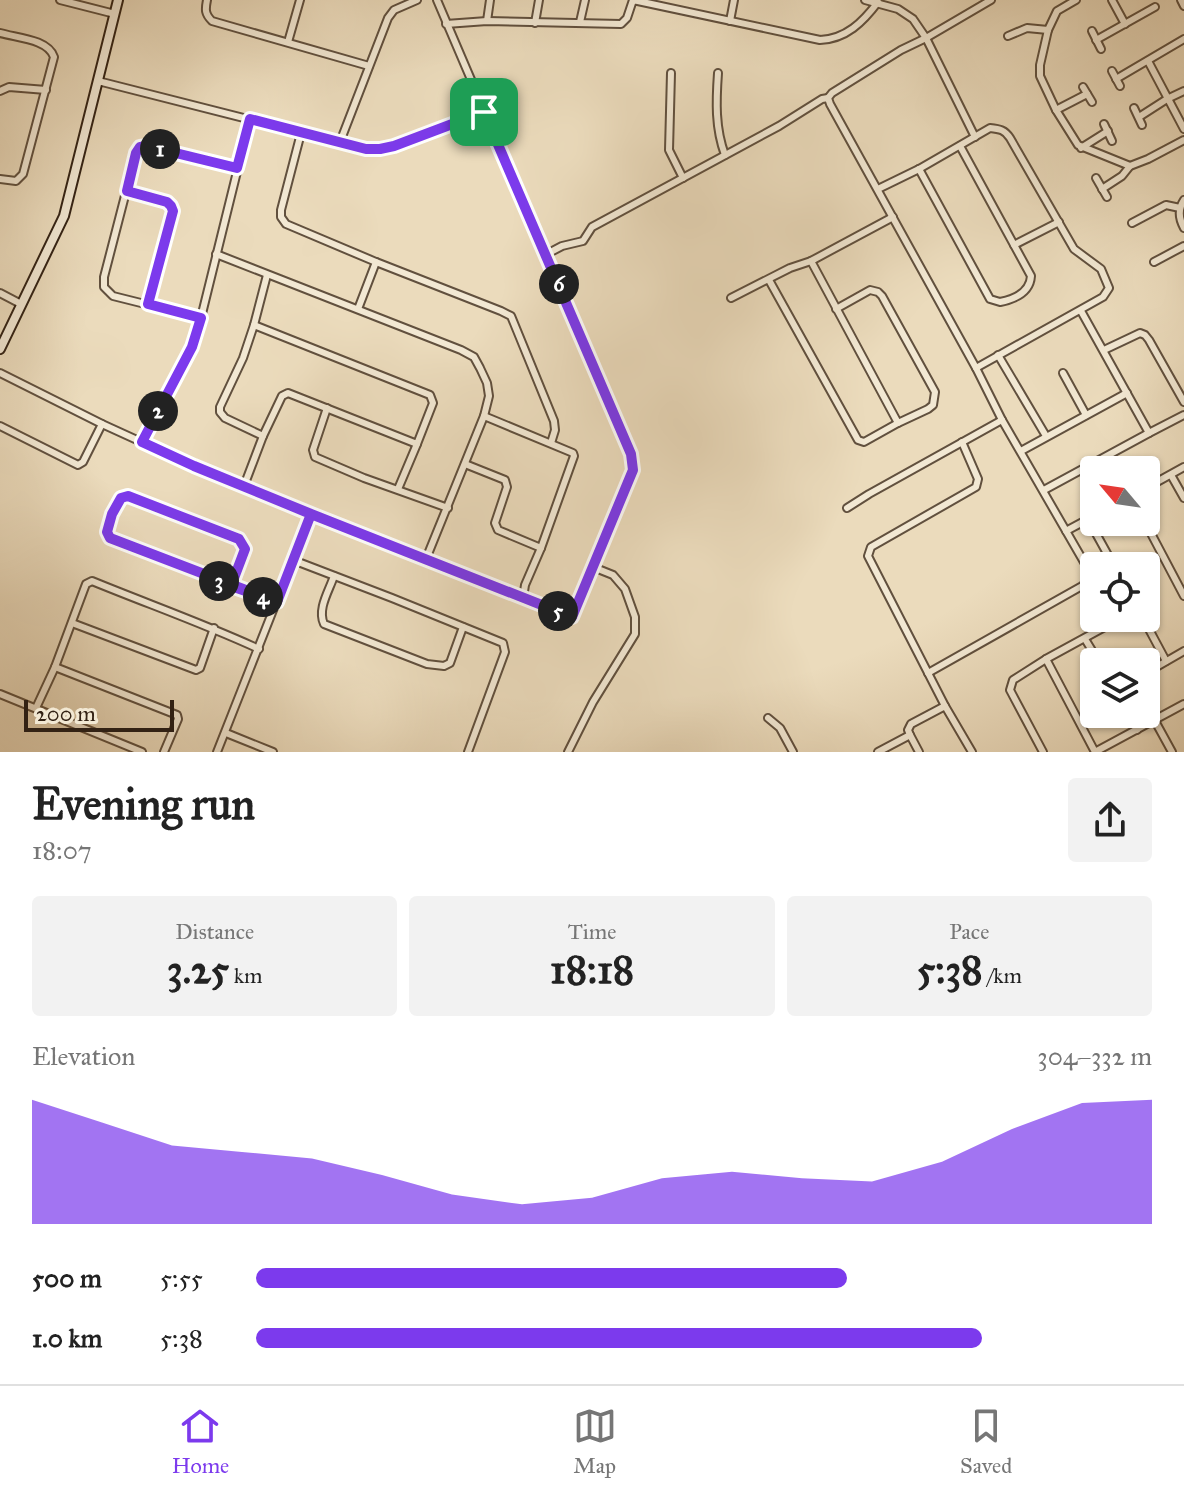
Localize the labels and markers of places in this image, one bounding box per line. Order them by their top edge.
pin [450,78,518,146]
pin: 1 [140,129,180,169]
pin: 6 [539,264,579,304]
pin: 2 [138,391,178,431]
pin: 3 [199,561,239,601]
pin: 4 [243,577,283,617]
pin: 5 [538,591,578,631]

